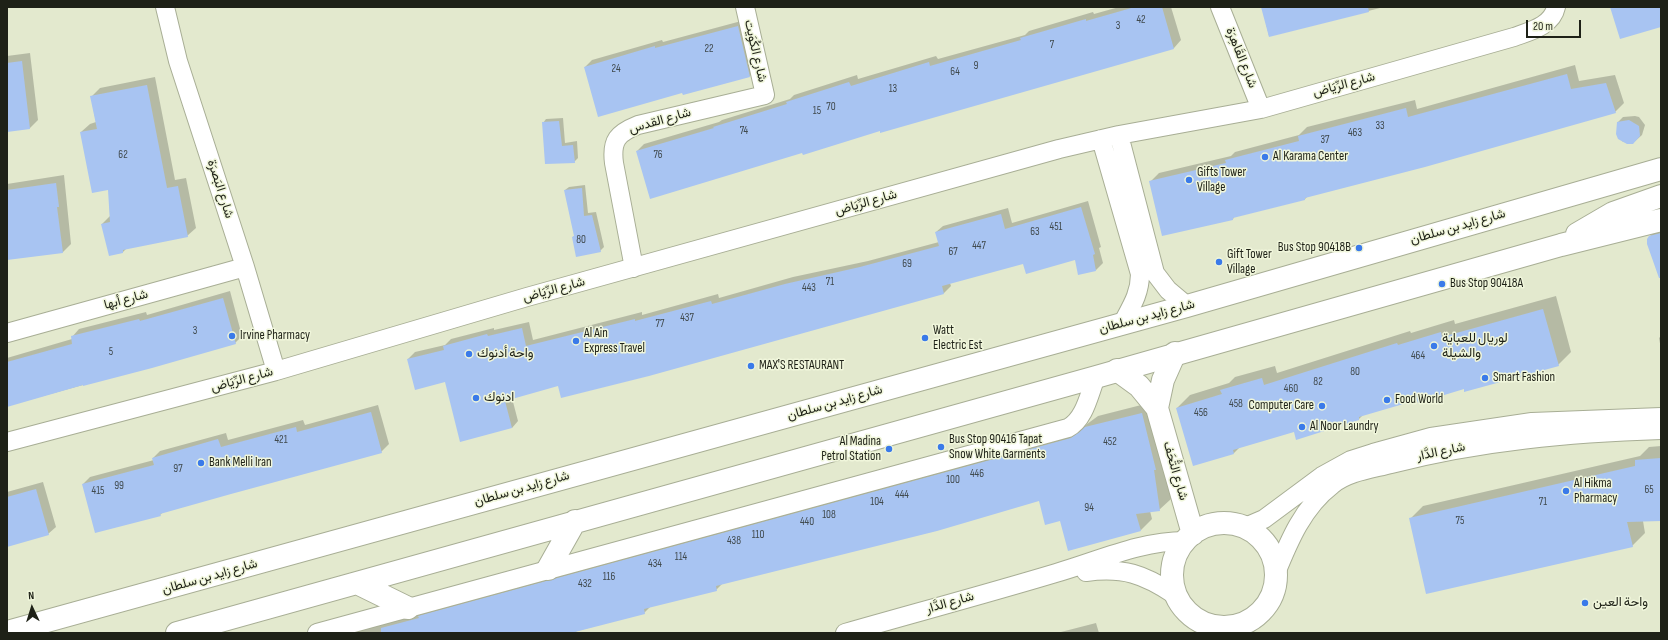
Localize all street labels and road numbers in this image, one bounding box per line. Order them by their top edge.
street label: شارع الكُوَيت [740,18,770,84]
street label: شارع القَاهِرَة [1222,25,1260,91]
street label: شارع الرِّيَاض [1311,69,1377,101]
street label: شارع القدس [627,105,693,137]
street label: شارع البَصرَة [203,158,237,220]
street label: شارع الرِّيَاض [833,187,899,219]
street label: شارع زايد بن سلطان [1409,206,1507,248]
street label: شارع الرِّيَاض [521,274,587,306]
street label: شارع أبها [102,287,150,313]
street label: شارع زايد بن سلطان [1097,297,1197,337]
street label: شارع الرِّيَاض [209,364,275,396]
street label: شارع زايد بن سلطان [786,382,884,424]
street label: شارع الدَّار [1415,439,1467,465]
street label: شارع التُّحَف [1159,440,1191,502]
street label: شارع زايد بن سلطان [473,468,571,510]
street label: شارع زايد بن سلطان [161,556,259,598]
street label: شارع الدَّار [924,589,976,617]

